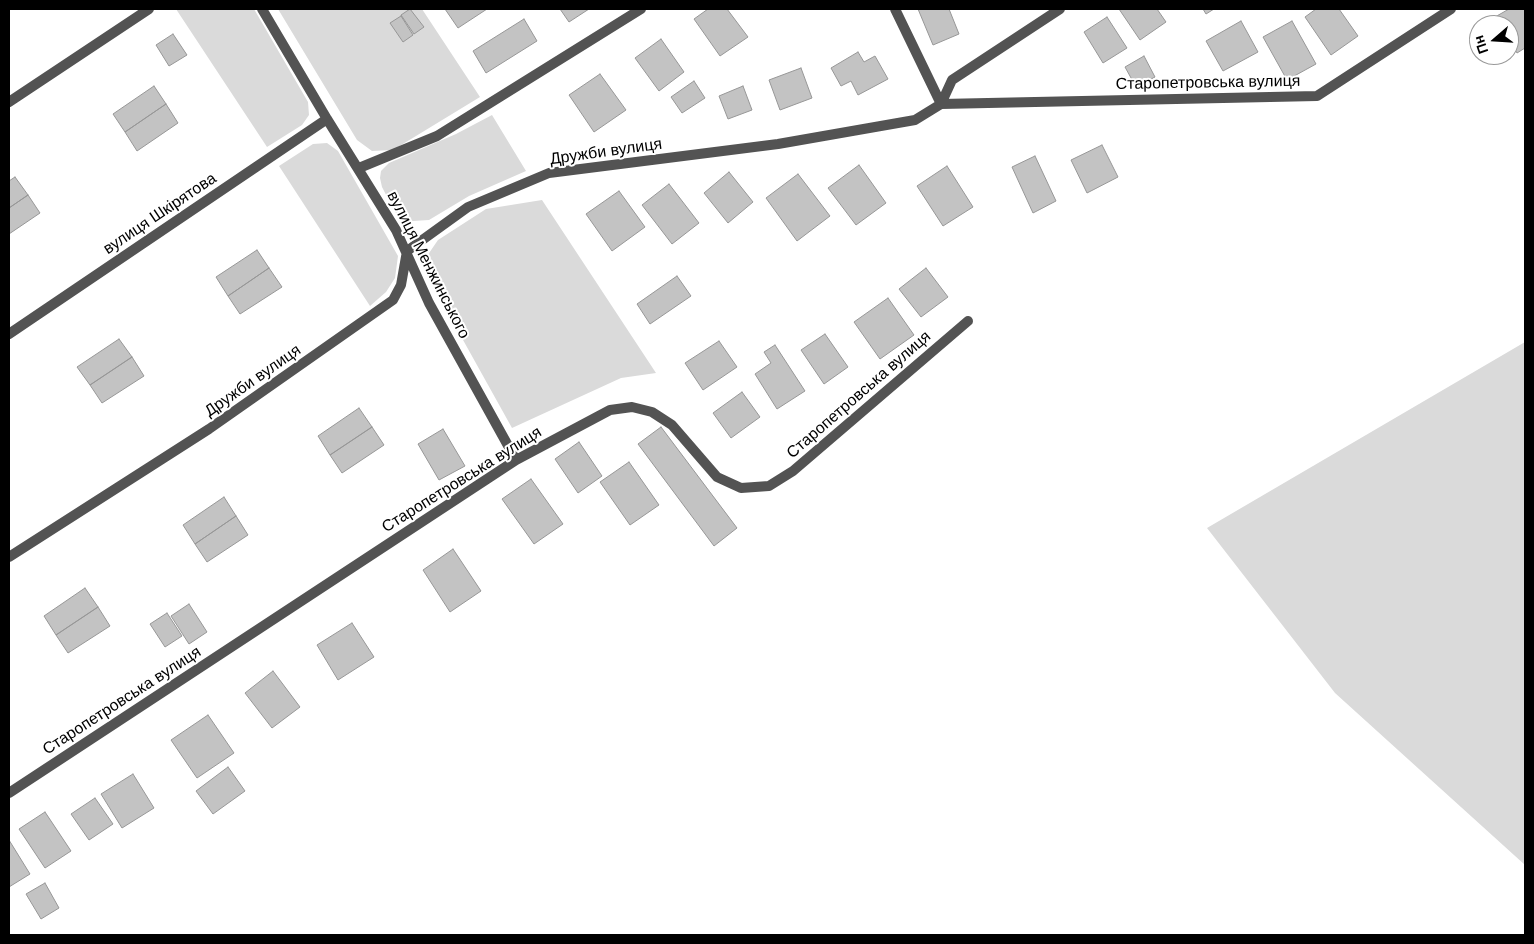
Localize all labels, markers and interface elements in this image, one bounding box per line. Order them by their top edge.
north arrow [1469,15,1519,65]
text: Пн [1470,33,1491,56]
street label: Старопетровська вулиця [1115,72,1301,94]
street label: Дружби вулиця [549,135,663,169]
street label: вулиця Шкірятова [100,169,220,259]
street label: вулиця Менжинського [382,188,474,342]
street label: Старопетровська вулиця [783,327,935,463]
street label: Дружби вулиця [201,341,305,421]
street label: Старопетровська вулиця [379,423,545,537]
street label: Старопетровська вулиця [39,643,205,759]

